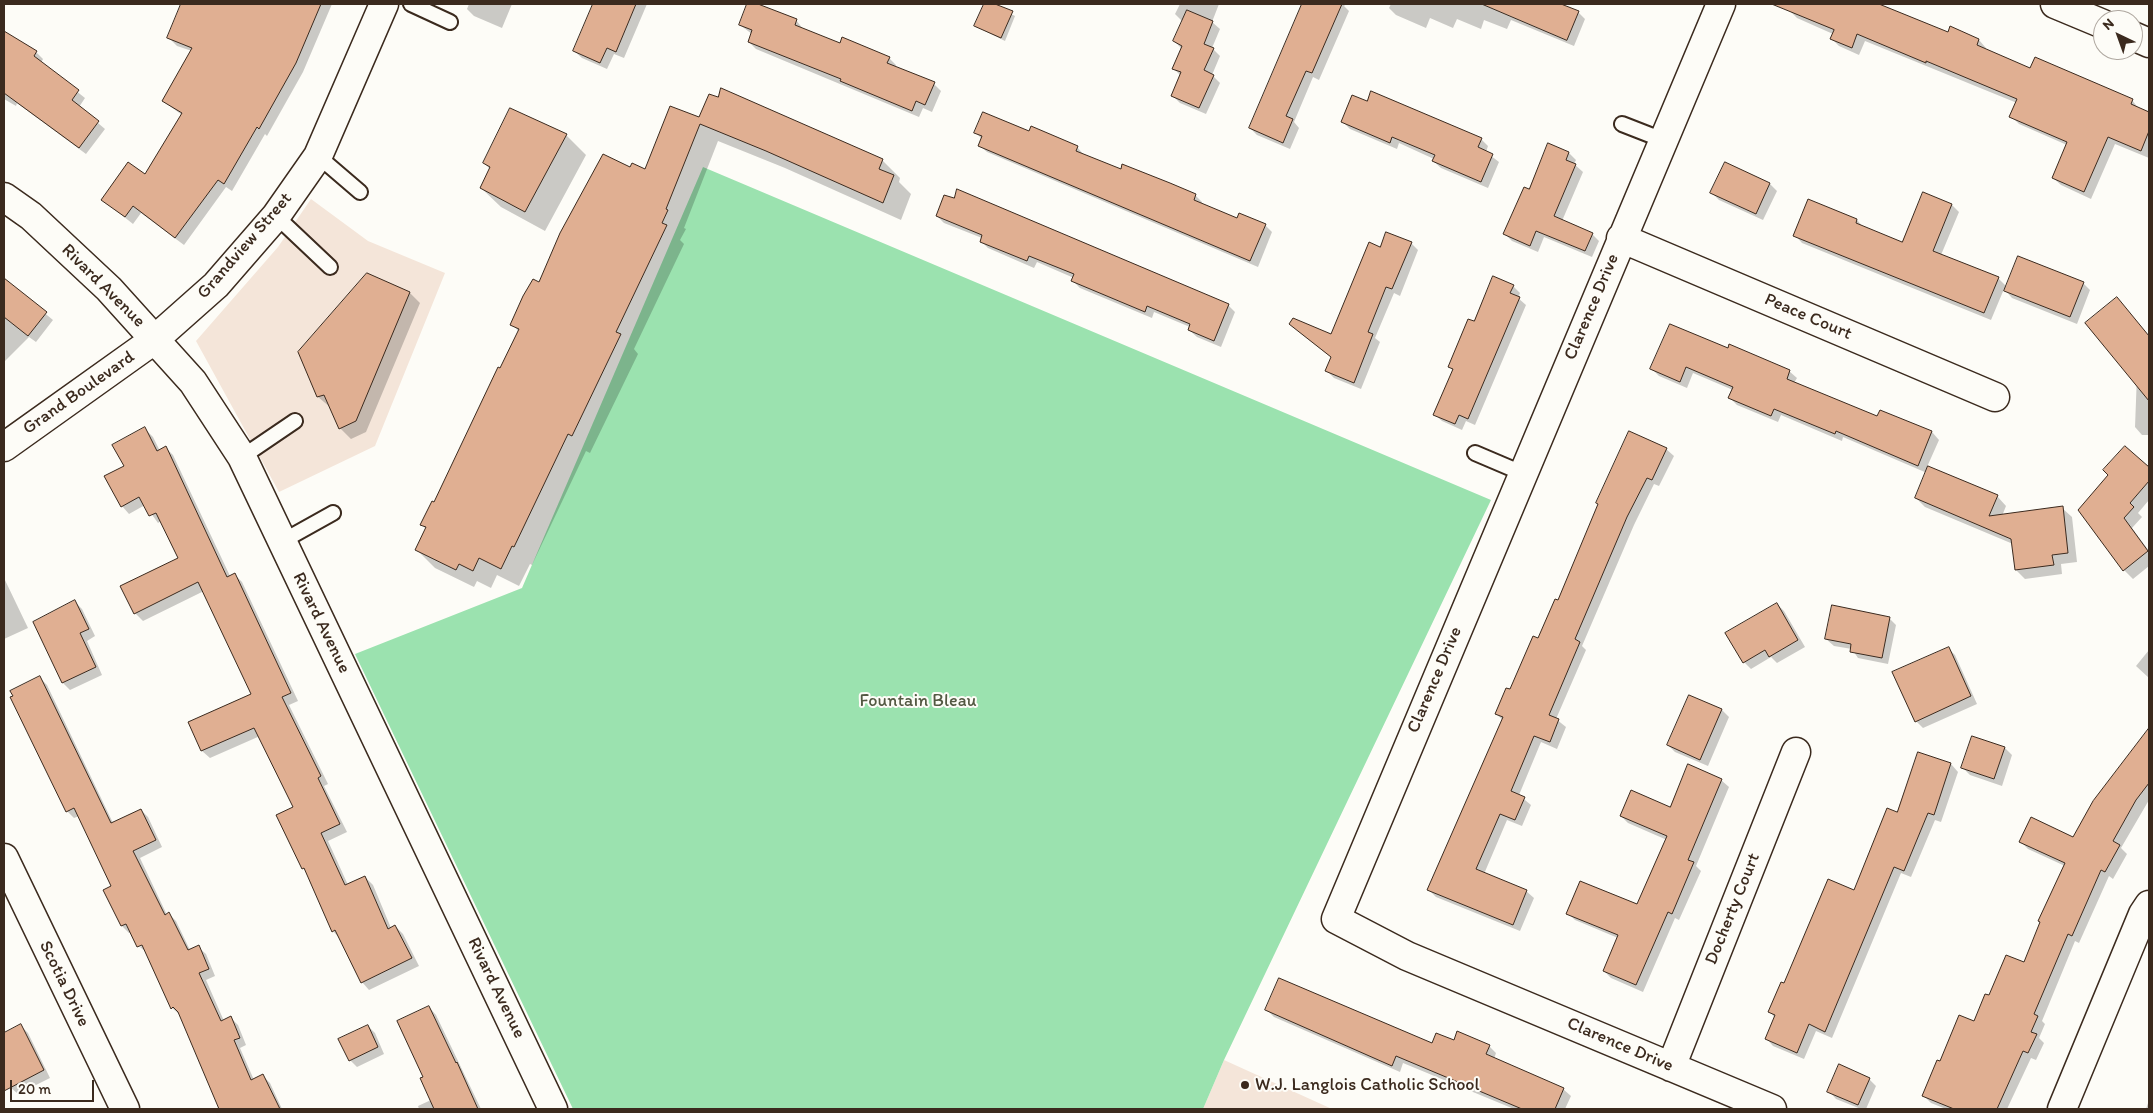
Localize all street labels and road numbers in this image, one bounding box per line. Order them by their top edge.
street label: Grandview Street [193,188,297,304]
street label: Rivard Avenue [57,240,149,332]
street label: Clarence Drive [1560,251,1624,363]
street label: Peace Court [1761,289,1855,345]
street label: Grand Boulevard [19,346,139,440]
street label: Rivard Avenue [287,569,355,677]
street label: Clarence Drive [1403,624,1467,736]
street label: Docherty Court [1701,850,1765,968]
street label: Rivard Avenue [462,934,530,1042]
street label: Scotia Drive [34,937,94,1031]
street label: Clarence Drive [1564,1013,1676,1077]

